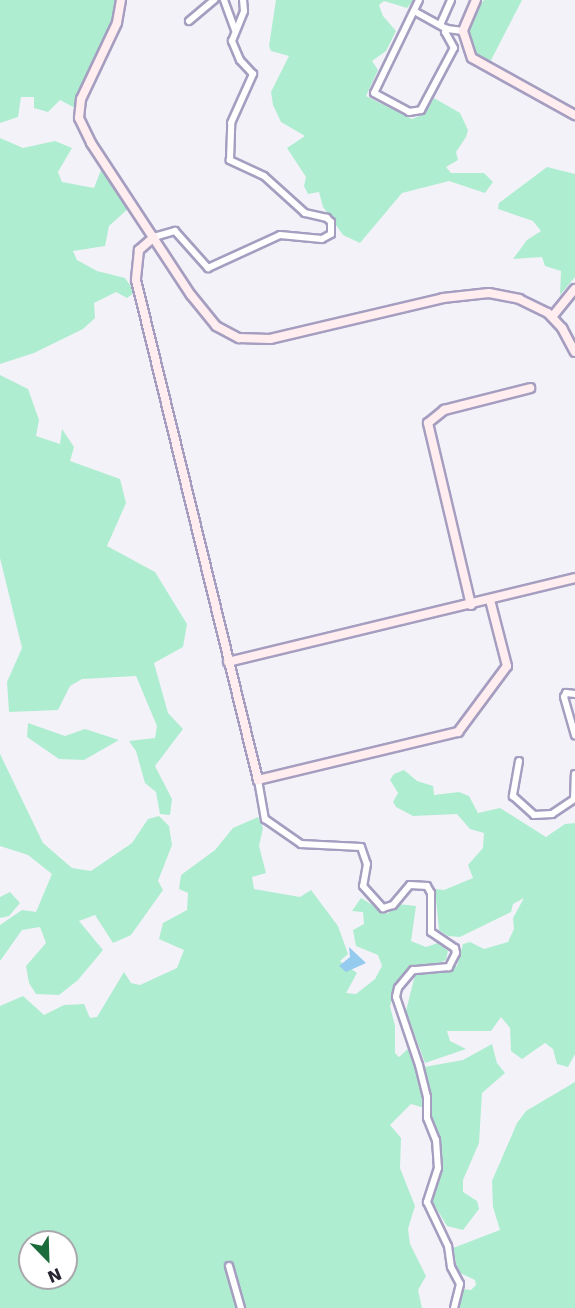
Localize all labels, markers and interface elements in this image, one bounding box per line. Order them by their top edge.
north arrow [18,1230,78,1290]
text: N [45,1264,64,1287]

